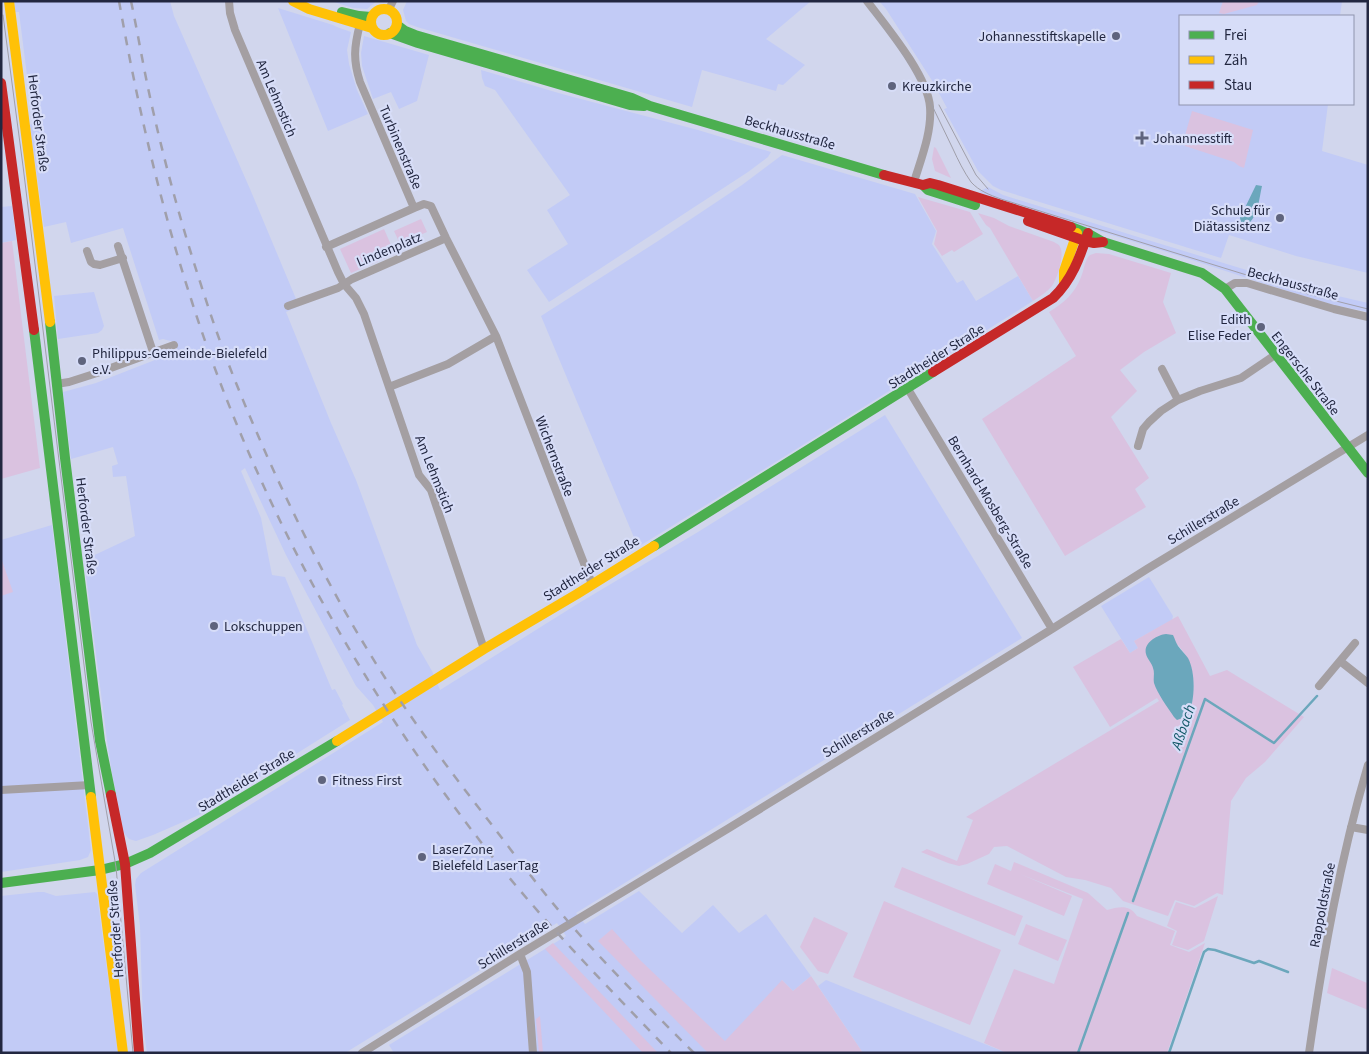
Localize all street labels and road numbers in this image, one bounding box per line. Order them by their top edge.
street label: Am Lehmstich [251,56,301,140]
street label: Herforder Straße [22,73,54,173]
street label: Turbinenstraße [373,102,427,193]
street label: Beckhausstraße [742,110,837,155]
street label: Lindenplatz [354,227,425,273]
street label: Beckhausstraße [1245,262,1341,306]
street label: Stadtheider Straße [885,319,989,394]
street label: Engersche Straße [1266,327,1344,420]
street label: Wichernstraße [530,413,579,500]
street label: Am Lehmstich [409,432,459,516]
street label: Bernhard-Mosberg-Straße [942,432,1038,573]
street label: Herforder Straße [70,476,102,576]
street label: Schillerstraße [1164,491,1243,550]
street label: Stadtheider Straße [540,531,644,606]
street label: Schillerstraße [819,704,898,763]
street label: Stadtheider Straße [194,744,299,818]
street label: Rappoldstraße [1305,861,1341,949]
street label: Herforder Straße [103,879,129,979]
street label: Schillerstraße [474,915,553,975]

